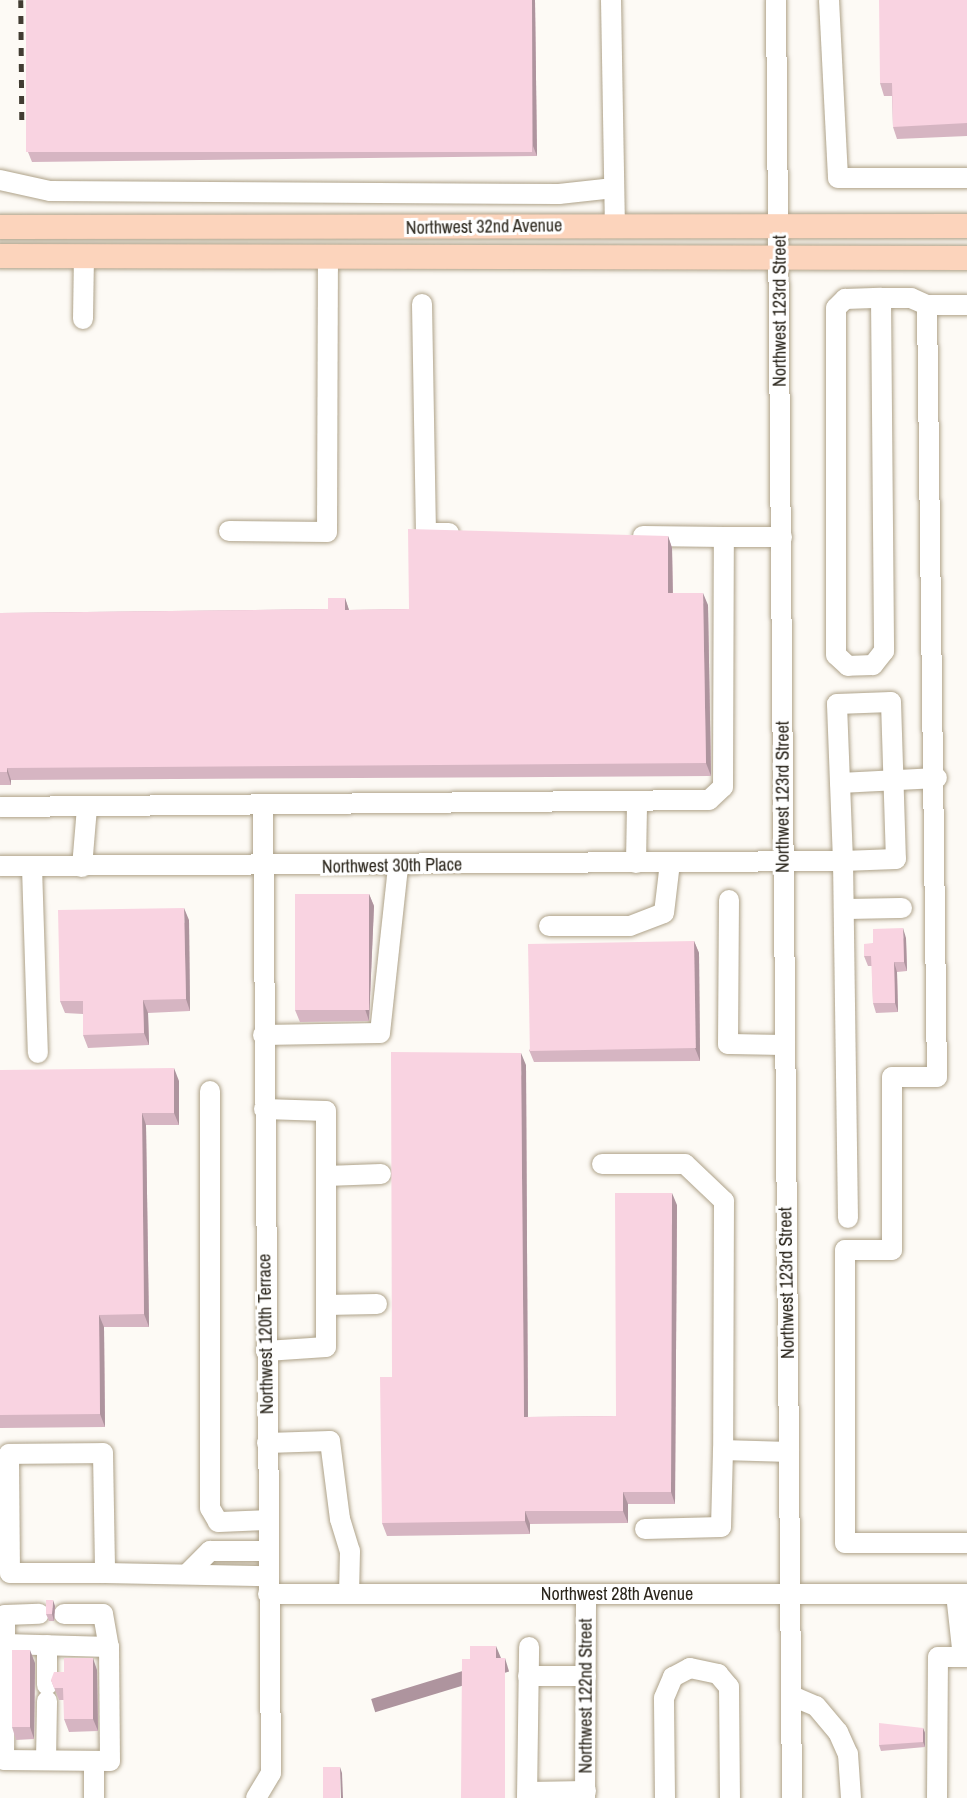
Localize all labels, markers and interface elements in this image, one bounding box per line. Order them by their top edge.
street label: Northwest 32nd Avenue [405,215,563,239]
street label: Northwest 123rd Street [769,235,791,387]
street label: Northwest 123rd Street [772,721,794,873]
street label: Northwest 30th Place [322,854,462,878]
street label: Northwest 123rd Street [775,1207,799,1359]
street label: Northwest 120th Terrace [254,1253,278,1415]
street label: Northwest 28th Avenue [540,1583,694,1605]
street label: Northwest 122nd Street [575,1618,597,1774]

